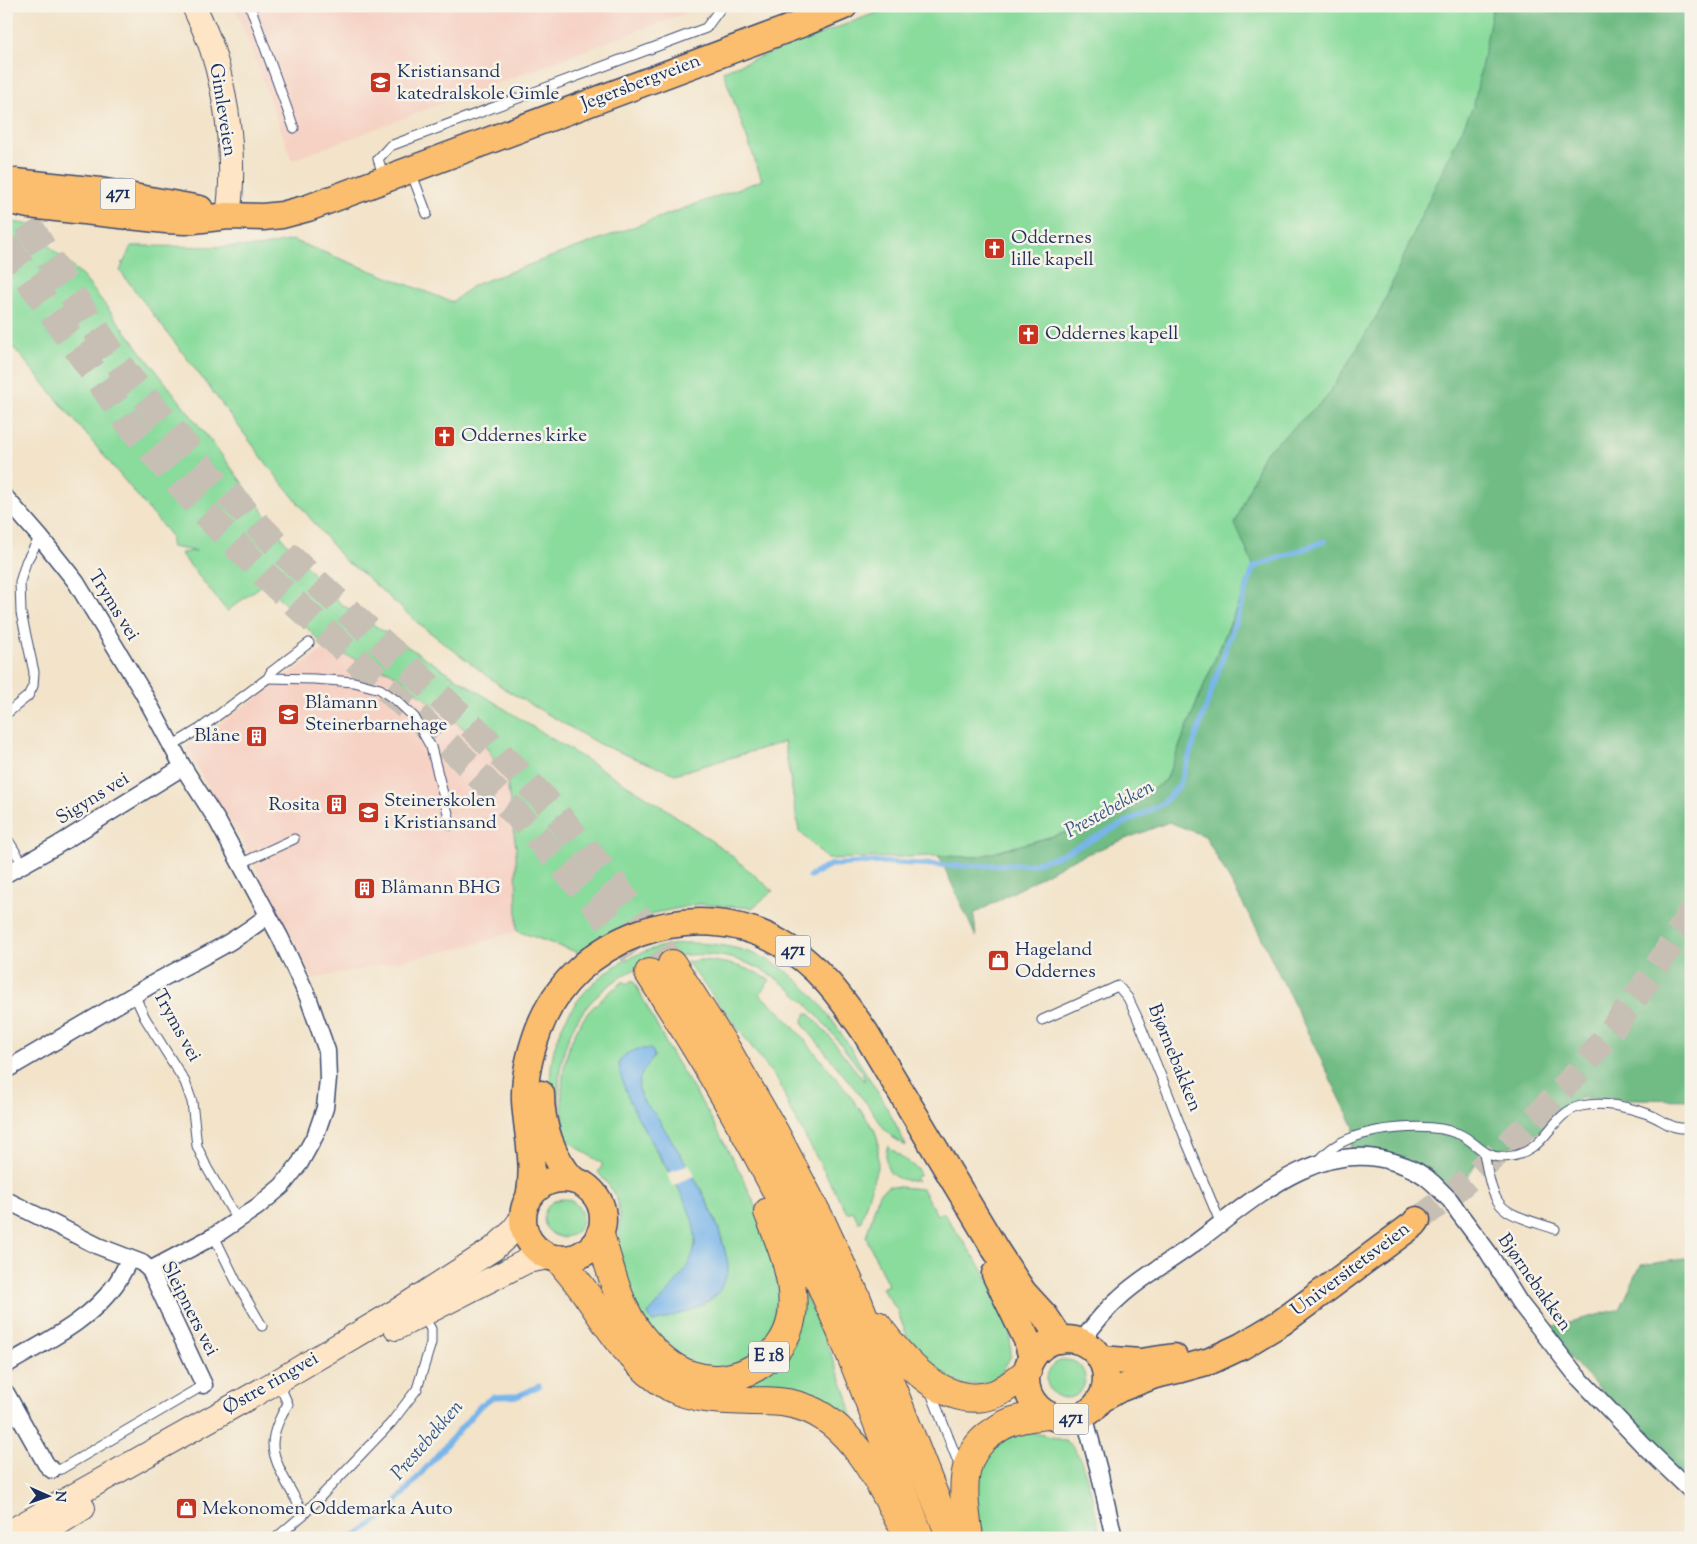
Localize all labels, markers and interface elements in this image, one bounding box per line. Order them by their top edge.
street label: Jegersbergveien [576,48,705,119]
place label: Kristiansand katedralskole Gimle [397,59,560,108]
street label: Gimleveien [201,61,243,159]
school or university icon: Kristiansand katedralskole Gimle [369,71,393,95]
road number: 471 [100,178,136,210]
place label: Oddernes lille kapell [1011,225,1094,274]
church icon: Oddernes lille kapell [983,237,1007,261]
place label: Oddernes kapell [1045,321,1179,348]
church icon: Oddernes kapell [1017,322,1041,346]
place label: Oddernes kirke [461,423,587,450]
church icon: Oddernes kirke [433,424,457,448]
street label: Tryms vei [81,565,145,647]
place label: Blåmann Steinerbarnehage [305,690,448,739]
school or university icon: Blåmann Steinerbarnehage [277,702,301,726]
place label: Blåne [194,723,240,750]
building icon: Blåne [244,724,268,748]
street label: Sigyns vei [51,766,135,832]
water label: Prestebekken [1060,773,1160,847]
place label: Steinerskolen i Kristiansand [384,788,497,837]
place label: Rosita [268,792,320,819]
building icon: Rosita [324,793,348,817]
school or university icon: Steinerskolen i Kristiansand [356,800,380,824]
place label: Blåmann BHG [381,875,500,902]
building icon: Blåmann BHG [353,876,377,900]
road number: 471 [776,936,810,966]
place label: Hageland Oddernes [1015,937,1096,986]
shop icon: Hageland Oddernes [987,949,1011,973]
street label: Tryms vei [145,985,207,1067]
street label: Bjørnebakken [1140,1000,1208,1116]
street label: Universitetsveien [1286,1216,1416,1324]
street label: Bjørnebakken [1490,1229,1578,1337]
street label: Sleipners vei [154,1257,224,1361]
road number: E 18 [749,1341,789,1372]
street label: Østre ringvei [218,1346,324,1422]
water label: Prestebekken [385,1394,472,1488]
road number: 471 [1054,1404,1088,1435]
north arrow [22,1472,72,1522]
text: N [49,1490,69,1502]
place label: Mekonomen Oddemarka Auto [202,1496,453,1523]
shop icon: Mekonomen Oddemarka Auto [174,1497,198,1521]

